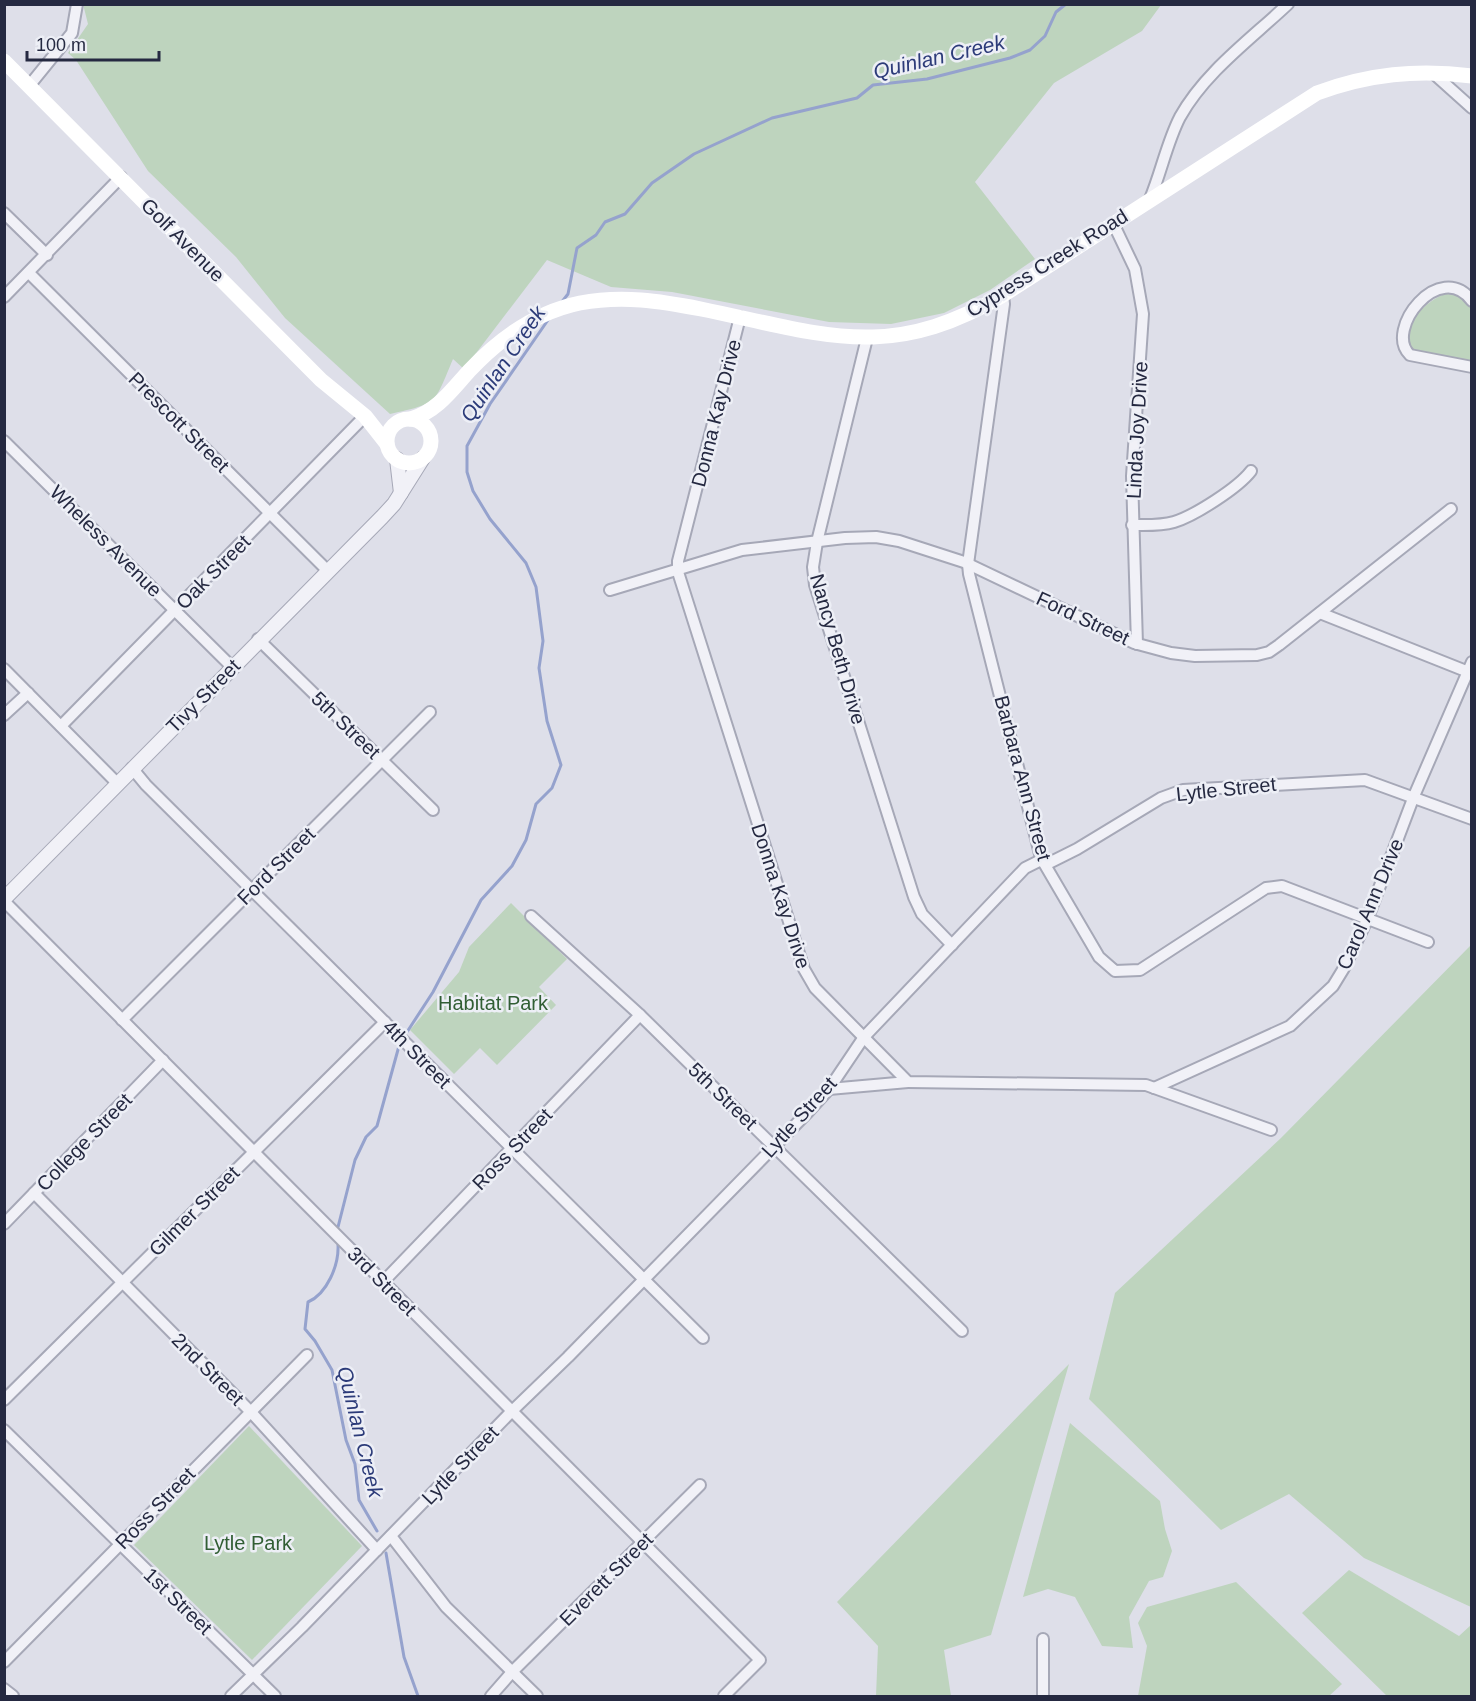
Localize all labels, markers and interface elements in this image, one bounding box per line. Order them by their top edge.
scale bar [27,24,159,62]
water label: Quinlan Creek [871,30,1008,83]
text: 100 m [36,35,86,55]
street label: Golf Avenue [137,194,229,286]
street label: Cypress Creek Road [962,204,1132,322]
water label: Quinlan Creek [456,300,550,426]
street label: Donna Kay Drive [687,337,745,489]
street label: Linda Joy Drive [1122,361,1152,499]
street label: Prescott Street [124,367,234,477]
street label: Wheless Avenue [46,481,166,601]
street label: Oak Street [171,530,255,614]
street label: Nancy Beth Drive [806,571,870,727]
street label: Ford Street [1033,587,1133,649]
street label: Tivy Street [162,654,245,737]
street label: 5th Street [307,687,385,763]
street label: Barbara Ann Street [990,693,1056,863]
street label: Lytle Street [1175,773,1278,805]
street label: Donna Kay Drive [747,821,815,971]
street label: Ford Street [233,823,319,909]
street label: Carol Ann Drive [1333,835,1407,973]
park label: Habitat Park [438,992,549,1014]
street label: 4th Street [379,1016,456,1093]
street label: 5th Street [684,1058,762,1134]
street label: Lytle Street [757,1072,841,1162]
street label: College Street [32,1088,136,1195]
street label: Ross Street [468,1103,557,1194]
street label: Gilmer Street [145,1161,244,1260]
street label: 3rd Street [343,1242,421,1320]
street label: 2nd Street [168,1329,249,1410]
water label: Quinlan Creek [333,1364,388,1501]
street label: Lytle Street [417,1421,503,1509]
street label: Ross Street [111,1462,200,1553]
street label: Everett Street [555,1528,657,1630]
park label: Lytle Park [204,1532,293,1554]
street label: 1st Street [140,1563,217,1639]

